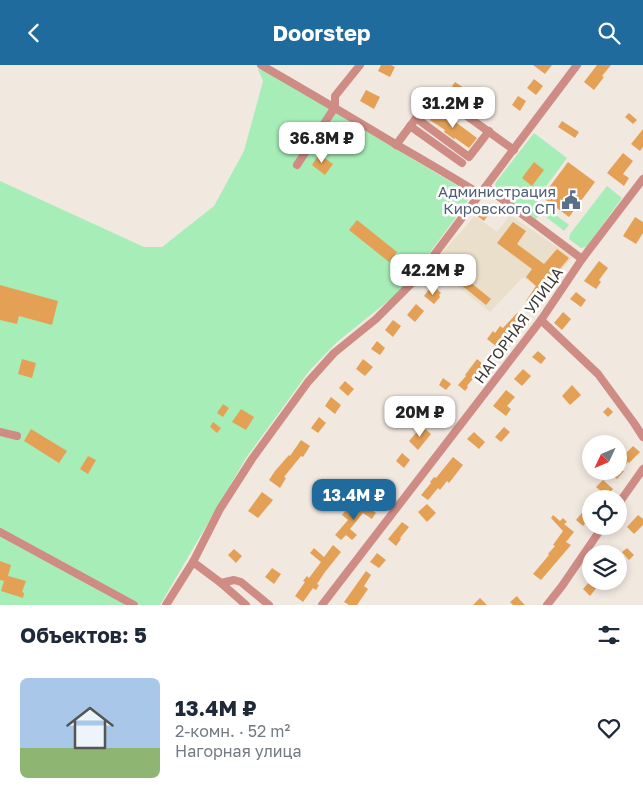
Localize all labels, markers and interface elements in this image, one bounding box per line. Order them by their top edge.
icon: back [20,19,48,47]
text: Doorstep [272,19,371,46]
icon: search [595,19,623,47]
pin: 31.2M ₽ [407,87,499,129]
text: 31.2M ₽ [422,93,484,113]
pin: 36.8M ₽ [276,121,368,164]
text: 36.8M ₽ [290,128,354,148]
place label: Администрация Кировского СП [438,182,556,217]
public building icon: Администрация Кировского СП [560,189,582,211]
pin: 42.2M ₽ [387,253,479,296]
text: 42.2M ₽ [401,260,465,280]
street label: НАГОРНАЯ УЛИЦА [470,263,566,387]
pin: 20M ₽ [385,395,455,438]
text: 20M ₽ [395,402,445,422]
north arrow [582,435,628,480]
map controls [582,435,627,590]
pin: 13.4M ₽ [308,479,400,521]
text: 13.4M ₽ [323,485,385,505]
button: locate [582,490,627,535]
button: layers [582,545,627,590]
icon: filters [595,621,623,649]
text: Объектов: 5 [20,622,147,648]
text: 13.4M ₽ [175,695,257,721]
icon: home [60,698,120,758]
icon: heart [595,714,623,742]
text: 2-комн. · 52 m² [175,721,290,741]
text: Нагорная улица [175,741,302,761]

